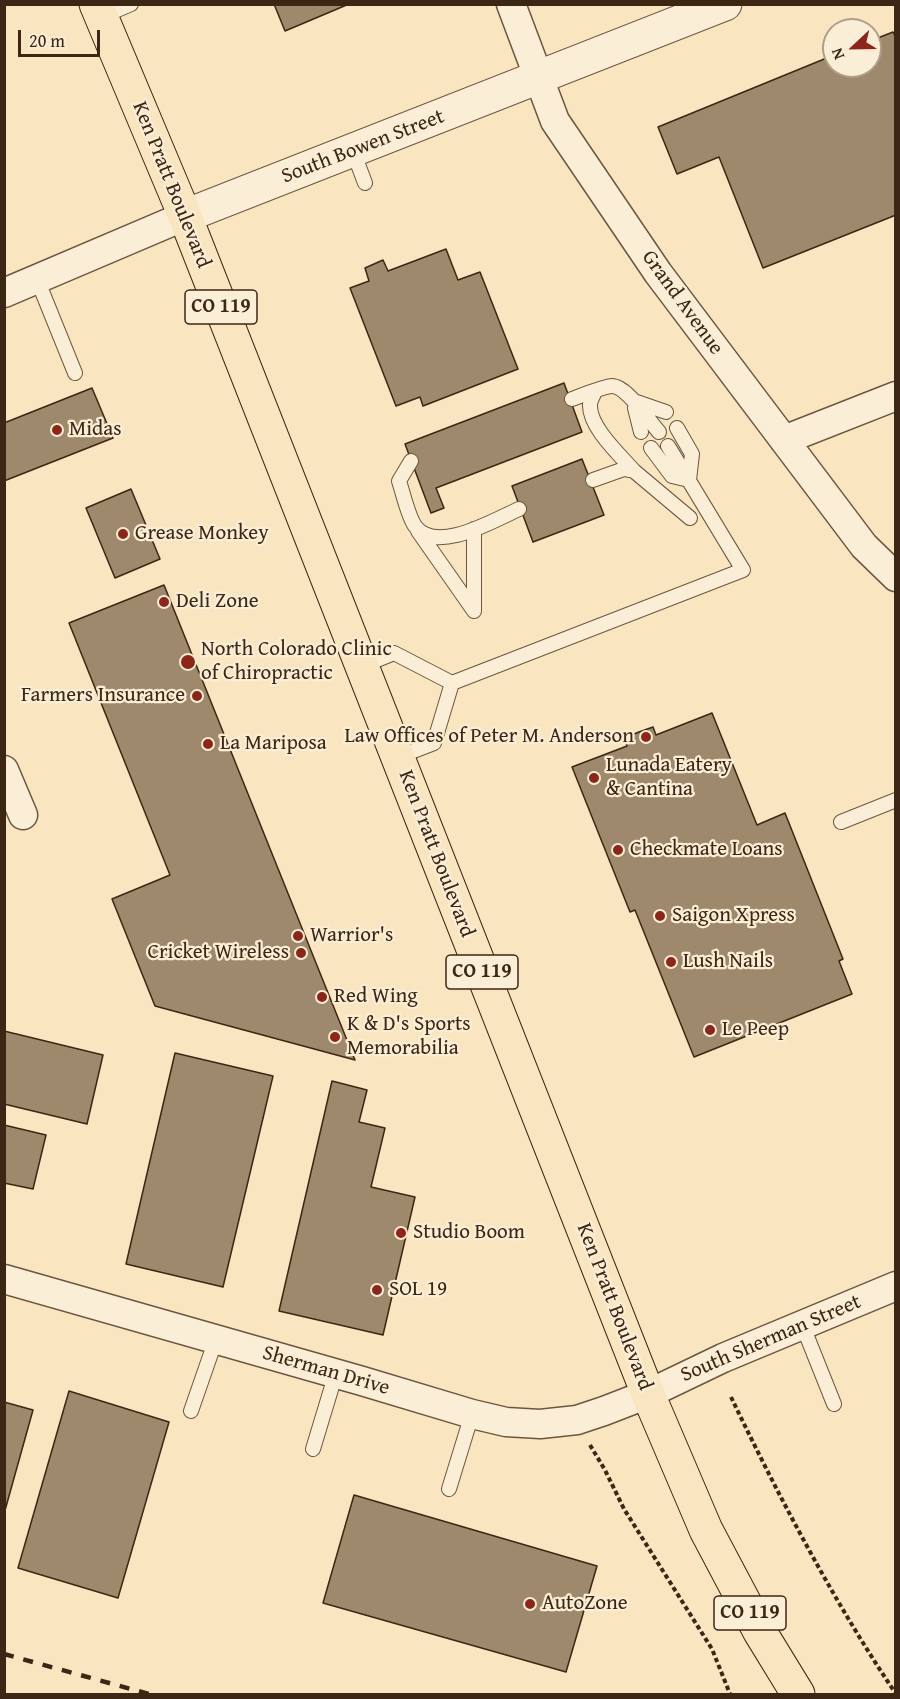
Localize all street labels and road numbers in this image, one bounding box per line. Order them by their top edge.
street label: Ken Pratt Boulevard [126,98,216,272]
street label: South Bowen Street [278,104,448,190]
street label: Grand Avenue [636,246,728,360]
road number: CO 119 [185,290,257,324]
street label: Ken Pratt Boulevard [392,767,480,941]
road number: CO 119 [446,955,518,989]
street label: Ken Pratt Boulevard [570,1220,658,1394]
street label: South Sherman Street [677,1290,865,1388]
street label: Sherman Drive [259,1341,393,1401]
road number: CO 119 [714,1596,786,1630]

